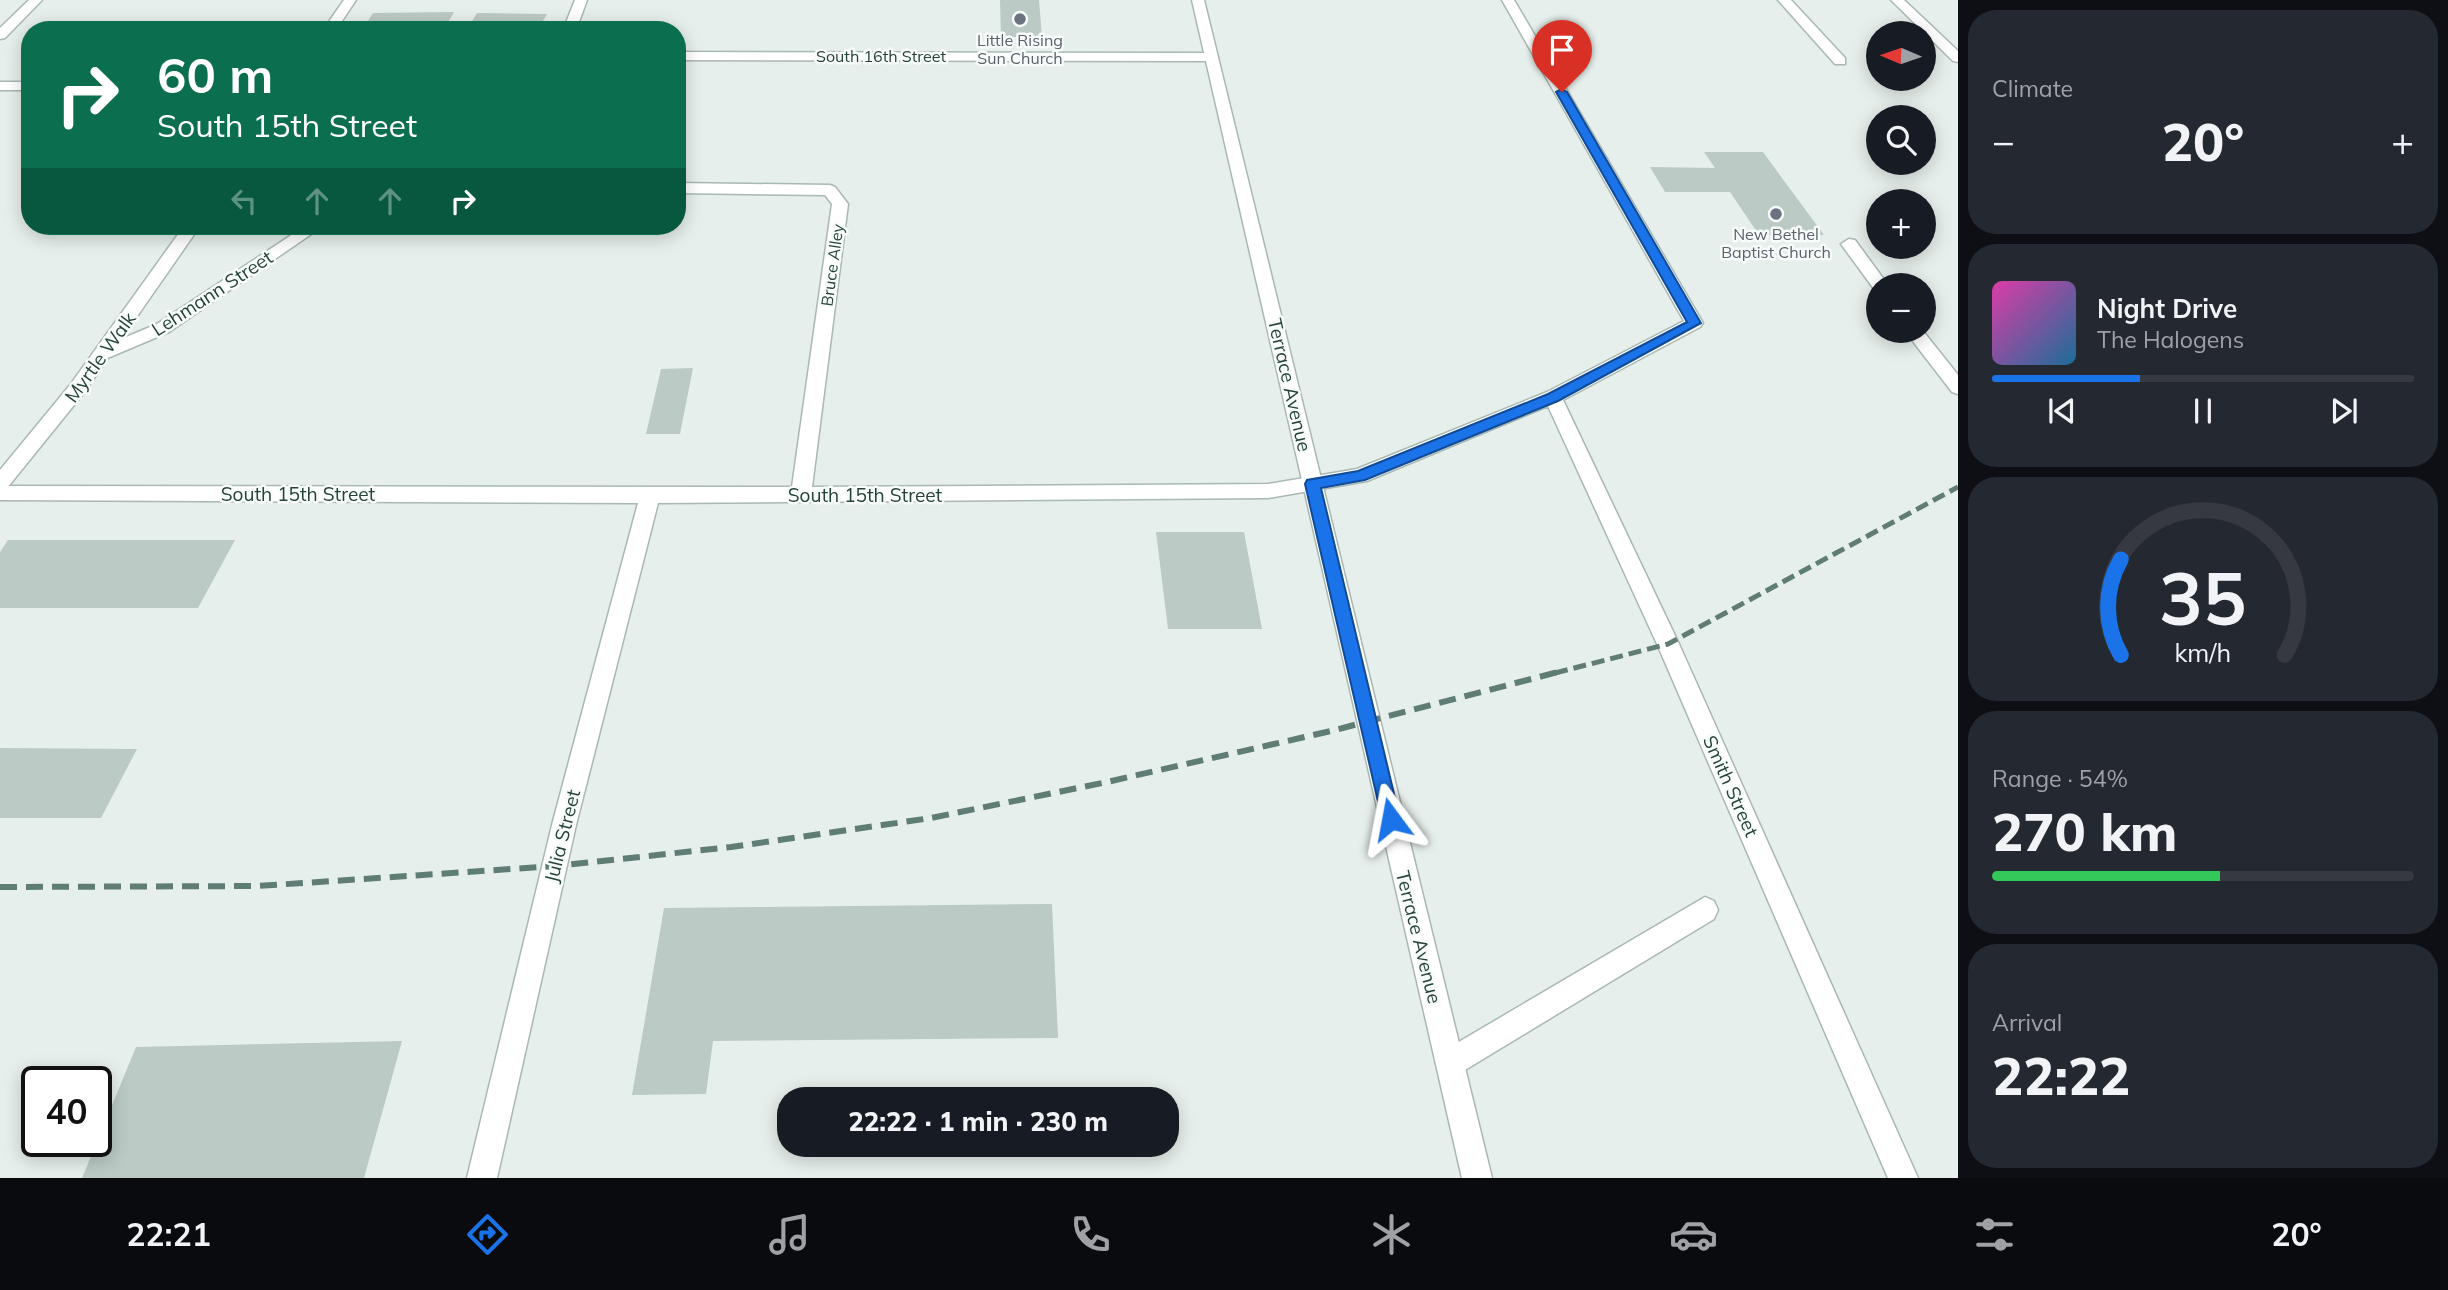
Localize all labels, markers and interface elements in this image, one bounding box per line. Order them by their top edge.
marker: Little Rising Sun Church [1012,11,1028,27]
pin [1532,20,1592,92]
north arrow [1866,21,1936,91]
map controls [1866,21,1936,343]
place label: Little Rising Sun Church [977,30,1063,68]
icon: arrive [1543,31,1581,69]
text: 60 m [157,44,273,105]
street label: South 16th Street [816,46,946,66]
icon: right [42,49,133,140]
text: Climate [1992,74,2073,103]
text: South 15th Street [157,105,417,145]
button: search [1866,105,1936,175]
text: 20° [2162,109,2244,174]
text: − [1992,117,2015,165]
text: + [2391,117,2414,165]
icon: left [225,182,263,220]
icon: ahead [298,182,336,220]
icon: ahead [371,182,409,220]
icon: right [444,182,482,220]
button: + [1866,189,1936,259]
marker: New Bethel Baptist Church [1768,206,1784,222]
street label: Bruce Alley [816,222,848,308]
place label: New Bethel Baptist Church [1721,224,1831,262]
street label: Lehmann Street [147,245,277,341]
button: − [1866,273,1936,343]
text: Night Drive [2097,292,2237,325]
street label: Myrtle Walk [59,307,141,407]
street label: Terrace Avenue [1263,316,1317,454]
text: The Halogens [2097,325,2244,354]
icon: previous [2043,392,2081,430]
icon: pause [2184,392,2222,430]
icon: next [2325,392,2363,430]
street label: South 15th Street [221,482,376,506]
street label: South 15th Street [788,483,943,507]
text: 35 [2159,552,2247,643]
text: km/h [2175,637,2231,668]
street label: Smith Street [1698,732,1764,841]
text: Range · 54% [1992,764,2128,793]
position arrow [1354,782,1428,856]
street label: Julia Street [539,787,585,885]
text: 270 km [1992,799,2177,864]
street label: Terrace Avenue [1391,868,1447,1006]
text: Arrival [1992,1008,2062,1037]
text: 22:22 [1992,1043,2130,1108]
speed limit sign: 40 [21,1066,112,1157]
text: 22:22 · 1 min · 230 m [848,1105,1108,1138]
icon: directions [463,1210,512,1259]
icon: music [765,1210,814,1259]
icon: phone [1066,1210,1115,1259]
icon: climate [1367,1210,1416,1259]
icon: car [1669,1210,1718,1259]
icon: filters [1970,1210,2019,1259]
text: 22:21 [126,1214,211,1254]
text: 20° [2271,1214,2322,1254]

